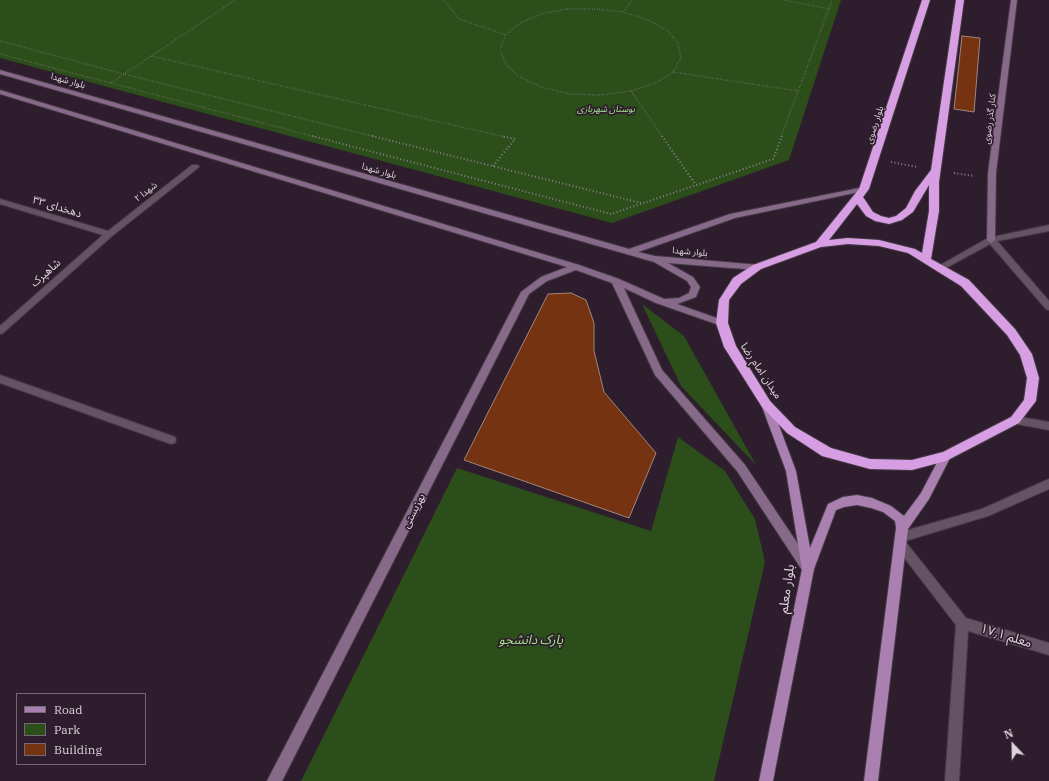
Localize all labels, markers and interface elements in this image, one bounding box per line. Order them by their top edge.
street label: بلوار شهدا [49,71,87,91]
street label: کنار گذر رضوی [982,93,998,145]
park label: بوستان شهربازی [577,104,635,114]
street label: بلوار رضوی [864,105,886,145]
street label: بلوار شهدا [360,161,398,181]
street label: شهدا ۲ [133,180,159,204]
street label: دهخدای ۳۳ [31,193,83,221]
street label: بلوار شهدا [672,245,708,259]
street label: شاهپرک [28,256,64,290]
street label: میدان امام رضا [737,340,785,402]
street label: بهزیستی [400,491,428,531]
street label: بلوار معلم [776,564,798,614]
street label: معلم ۱۷٫۱ [978,621,1034,651]
park label: پارک دانشجو [499,632,563,648]
legend [16,693,146,765]
text: Road [54,702,83,717]
text: Park [54,722,80,737]
north arrow [993,725,1033,765]
text: N [1002,726,1015,742]
text: Building [54,742,102,757]

